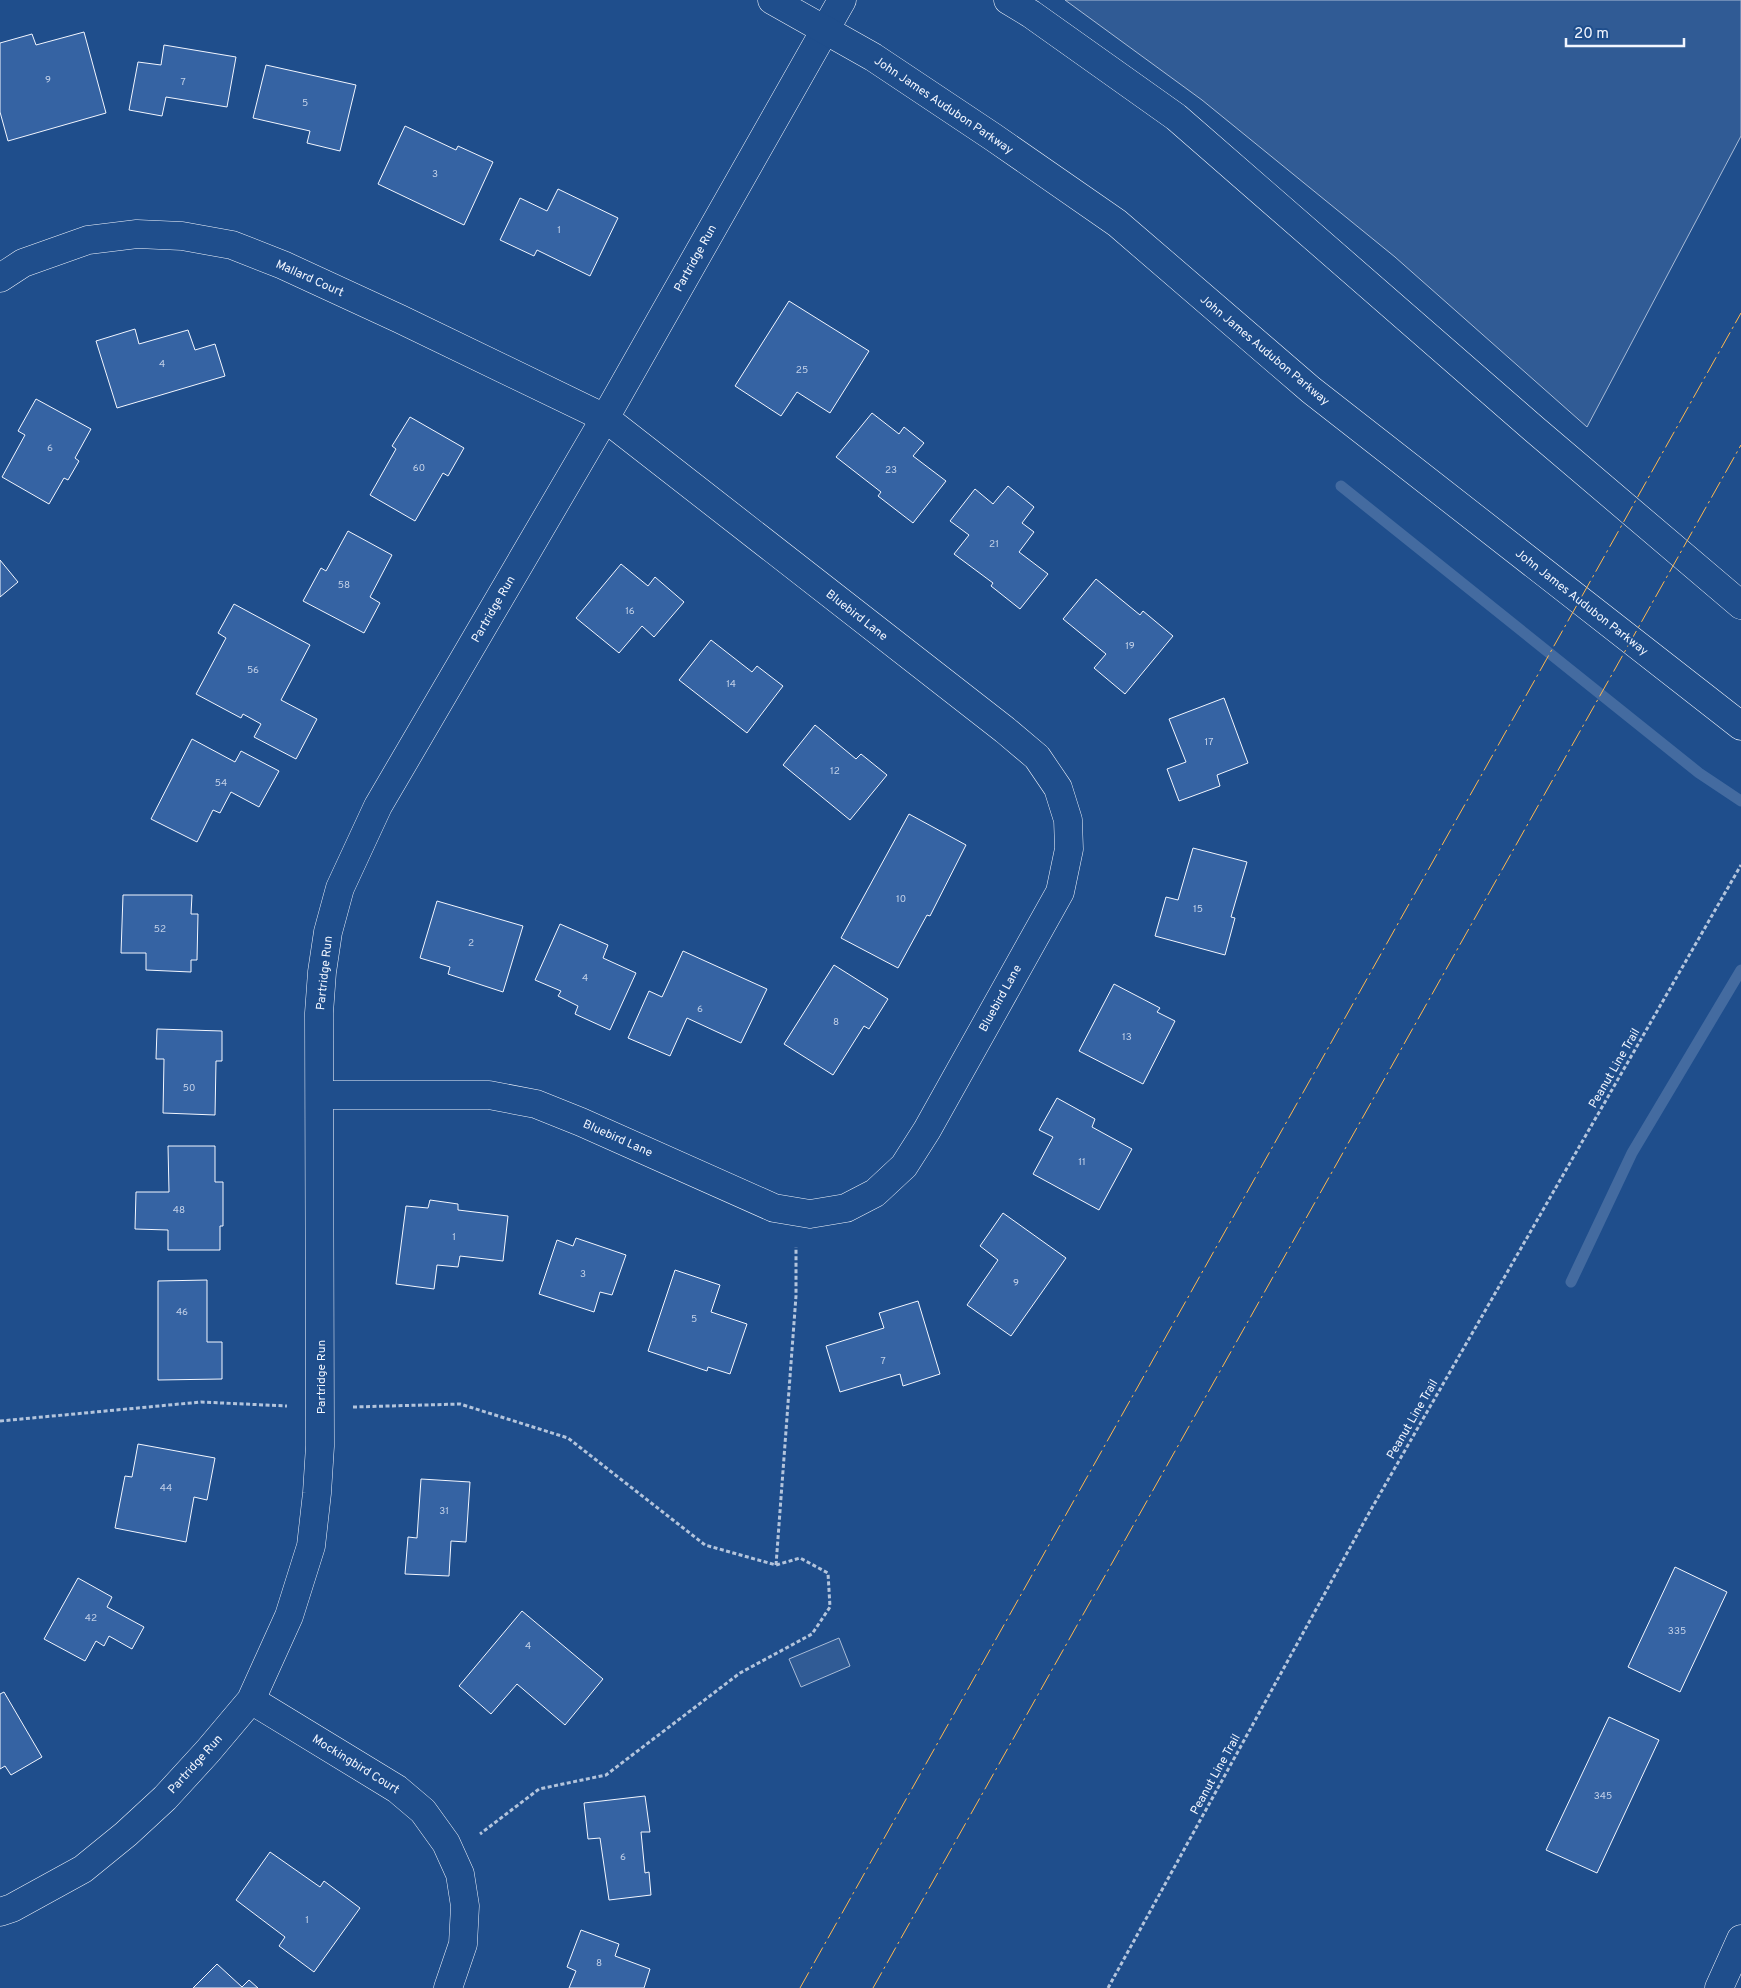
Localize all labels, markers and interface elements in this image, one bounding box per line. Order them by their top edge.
scale bar [1566,15,1684,47]
text: 20 m [1574,25,1609,44]
street label: John James Audubon Parkway [871,53,1016,158]
house number: 9 [45,74,51,87]
house number: 7 [180,76,186,89]
house number: 5 [302,97,308,110]
house number: 3 [432,168,438,181]
street label: Partridge Run [671,222,721,295]
house number: 1 [557,224,561,237]
street label: Mallard Court [273,257,346,301]
street label: John James Audubon Parkway [1196,292,1333,410]
house number: 4 [159,358,165,371]
house number: 25 [796,364,808,377]
house number: 6 [47,442,53,455]
house number: 60 [413,462,425,475]
house number: 23 [885,464,897,477]
house number: 21 [989,538,999,551]
street label: John James Audubon Parkway [1512,546,1651,660]
street label: Partridge Run [468,573,519,646]
house number: 58 [338,579,350,592]
street label: Bluebird Lane [822,587,891,645]
house number: 16 [625,605,635,618]
house number: 19 [1125,640,1135,653]
house number: 56 [247,664,259,677]
house number: 14 [726,678,736,691]
house number: 17 [1205,736,1213,749]
house number: 12 [830,765,840,778]
house number: 54 [215,777,227,790]
house number: 10 [896,893,906,906]
house number: 15 [1193,903,1203,916]
house number: 52 [154,923,166,936]
street label: Partridge Run [313,935,337,1011]
house number: 2 [468,937,474,950]
street label: Bluebird Lane [976,962,1026,1035]
house number: 4 [582,972,588,985]
house number: 6 [697,1003,703,1016]
house number: 8 [833,1016,839,1029]
street label: Peanut Line Trail [1586,1026,1644,1111]
house number: 13 [1122,1031,1132,1044]
house number: 50 [183,1082,195,1095]
street label: Bluebird Lane [580,1116,655,1161]
house number: 11 [1078,1156,1086,1169]
house number: 48 [173,1204,185,1217]
house number: 1 [452,1231,456,1244]
house number: 3 [580,1268,586,1281]
house number: 9 [1013,1277,1019,1290]
house number: 46 [176,1306,188,1319]
house number: 5 [691,1313,697,1326]
street label: Partridge Run [314,1340,330,1414]
house number: 7 [880,1355,886,1368]
street label: Peanut Line Trail [1384,1377,1442,1462]
house number: 44 [160,1482,172,1495]
house number: 31 [439,1505,449,1518]
house number: 42 [85,1612,97,1625]
house number: 335 [1668,1625,1686,1638]
house number: 4 [525,1640,531,1653]
street label: Peanut Line Trail [1187,1731,1245,1818]
street label: Partridge Run [165,1732,227,1798]
street label: Mockingbird Court [309,1732,402,1798]
house number: 345 [1594,1790,1612,1803]
house number: 6 [620,1851,626,1864]
house number: 1 [305,1914,309,1927]
house number: 8 [596,1957,602,1970]

